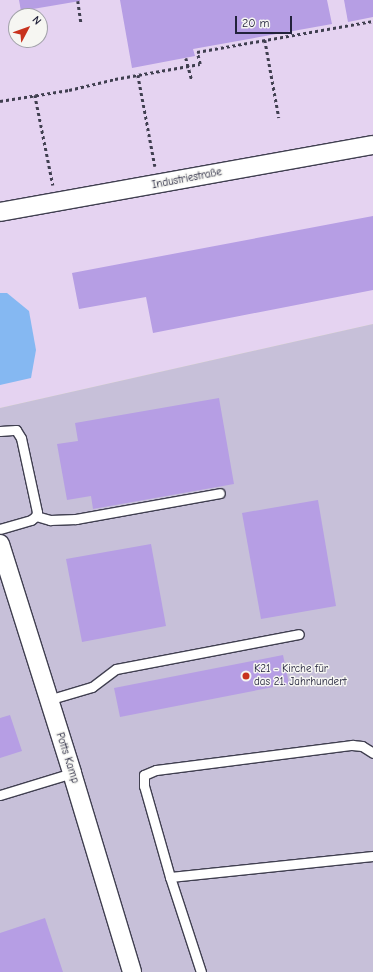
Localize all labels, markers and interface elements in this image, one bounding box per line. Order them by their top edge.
north arrow [8,8,48,48]
scale bar [237,8,294,34]
text: N [29,13,44,27]
text: 20 m [242,16,270,30]
street label: Industriestraße [151,166,223,192]
place label: K21 - Kirche für das 21. Jahrhundert [254,663,347,689]
marker: K21 - Kirche für das 21. Jahrhundert [241,671,251,681]
street label: Potts Kamp [53,731,81,785]

